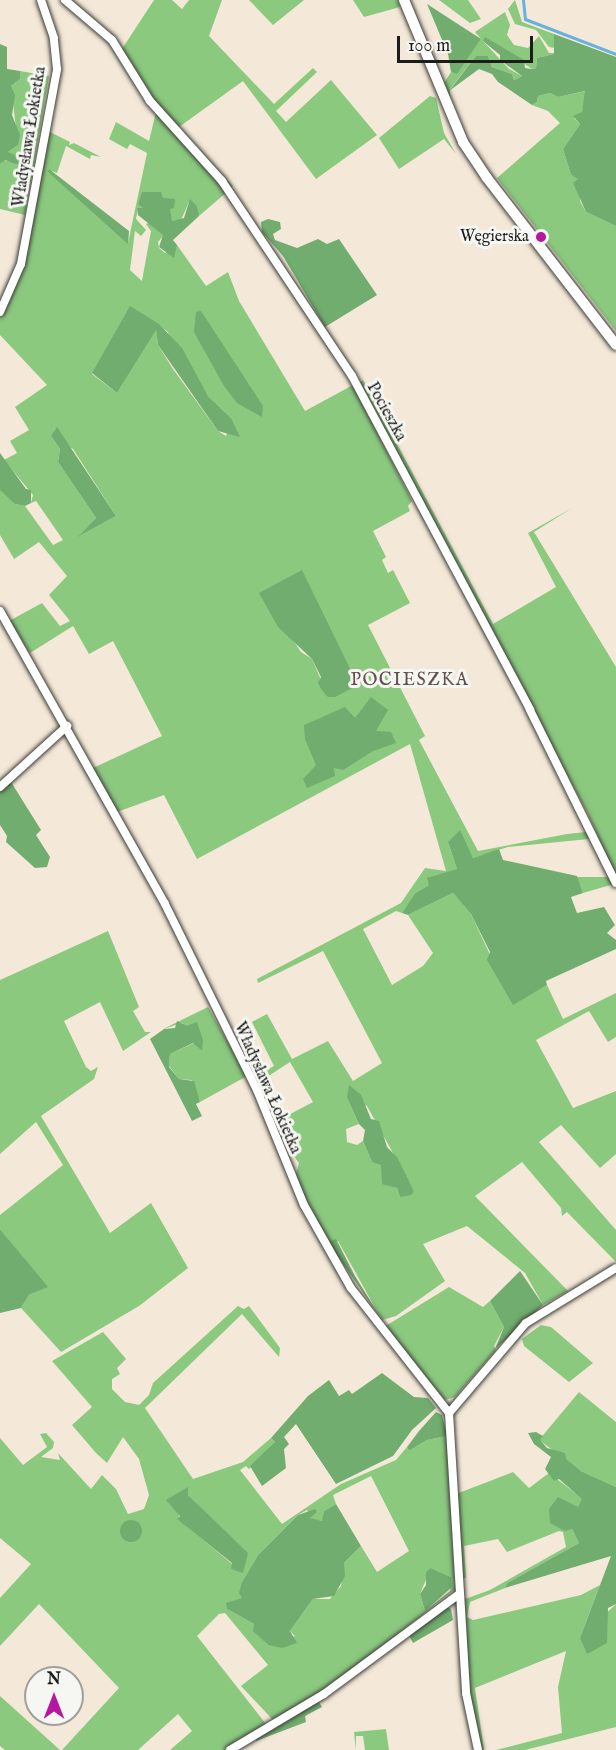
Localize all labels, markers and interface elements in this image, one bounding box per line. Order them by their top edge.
scale bar [400,24,536,62]
text: 100 m [408,35,450,58]
street label: Władysława Łokietka [9,65,51,209]
place label: Węgierska [460,227,529,247]
marker: Węgierska [534,230,548,244]
street label: Pocieszka [362,379,410,445]
district label: POCIESZKA [351,670,469,692]
street label: Władysława Łokietka [229,1019,305,1157]
north arrow [24,1666,84,1726]
text: N [47,1670,61,1690]

